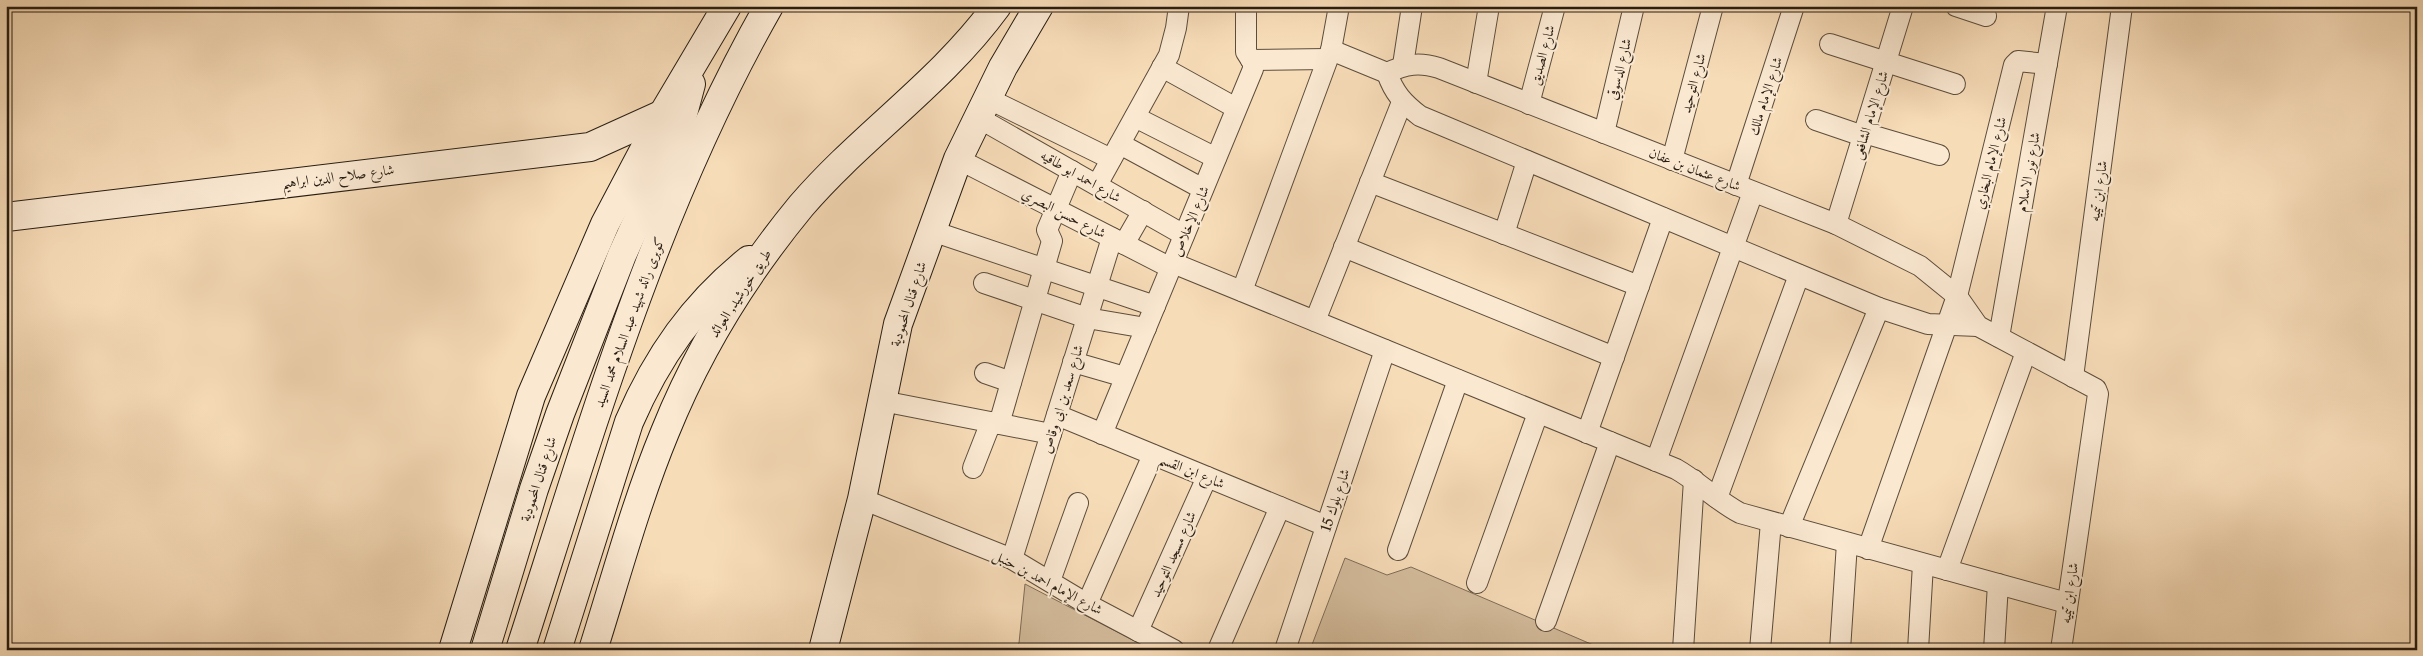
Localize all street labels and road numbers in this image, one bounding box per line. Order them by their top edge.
street label: شارع الصديق [1525,23,1562,88]
street label: شارع الدسوقي [1603,36,1638,102]
street label: شارع التوحيد [1676,51,1712,116]
street label: شارع الإمام مالك [1744,54,1790,139]
street label: شارع الإمام الشافعى [1848,68,1896,163]
street label: شارع الإمام البخاري [1970,115,2014,212]
street label: شارع نور الاسلام [2012,131,2048,214]
street label: شارع عثمان بن عفان [1645,143,1744,198]
street label: شارع احمد ابو طاقيه [1036,146,1124,209]
street label: شارع ابن تيميه [2085,159,2114,223]
street label: شارع صلاح الدين ابراهيم [281,160,396,197]
street label: شارع الإخلاص [1167,183,1216,260]
street label: شارع حسن البصري [1018,184,1109,245]
street label: كوبرى رائد شهيد عبد السلام محمد السيد [590,234,672,411]
street label: طريق خورشيد, العوائد [705,245,775,341]
street label: شارع قنال المحمودية [886,259,933,350]
street label: شارع سعد بن ابى وقاص [1037,342,1090,456]
street label: شارع قنال المحمودية [516,434,563,525]
street label: شارع ابن القسم [1155,450,1228,497]
street label: شارع بلوك 15 [1316,466,1356,535]
street label: شارع مسجد التوحيد [1146,508,1203,601]
street label: شارع الإمام احمد بن حنبل [988,546,1106,622]
street label: شارع ابن تيميه [2056,561,2085,625]

